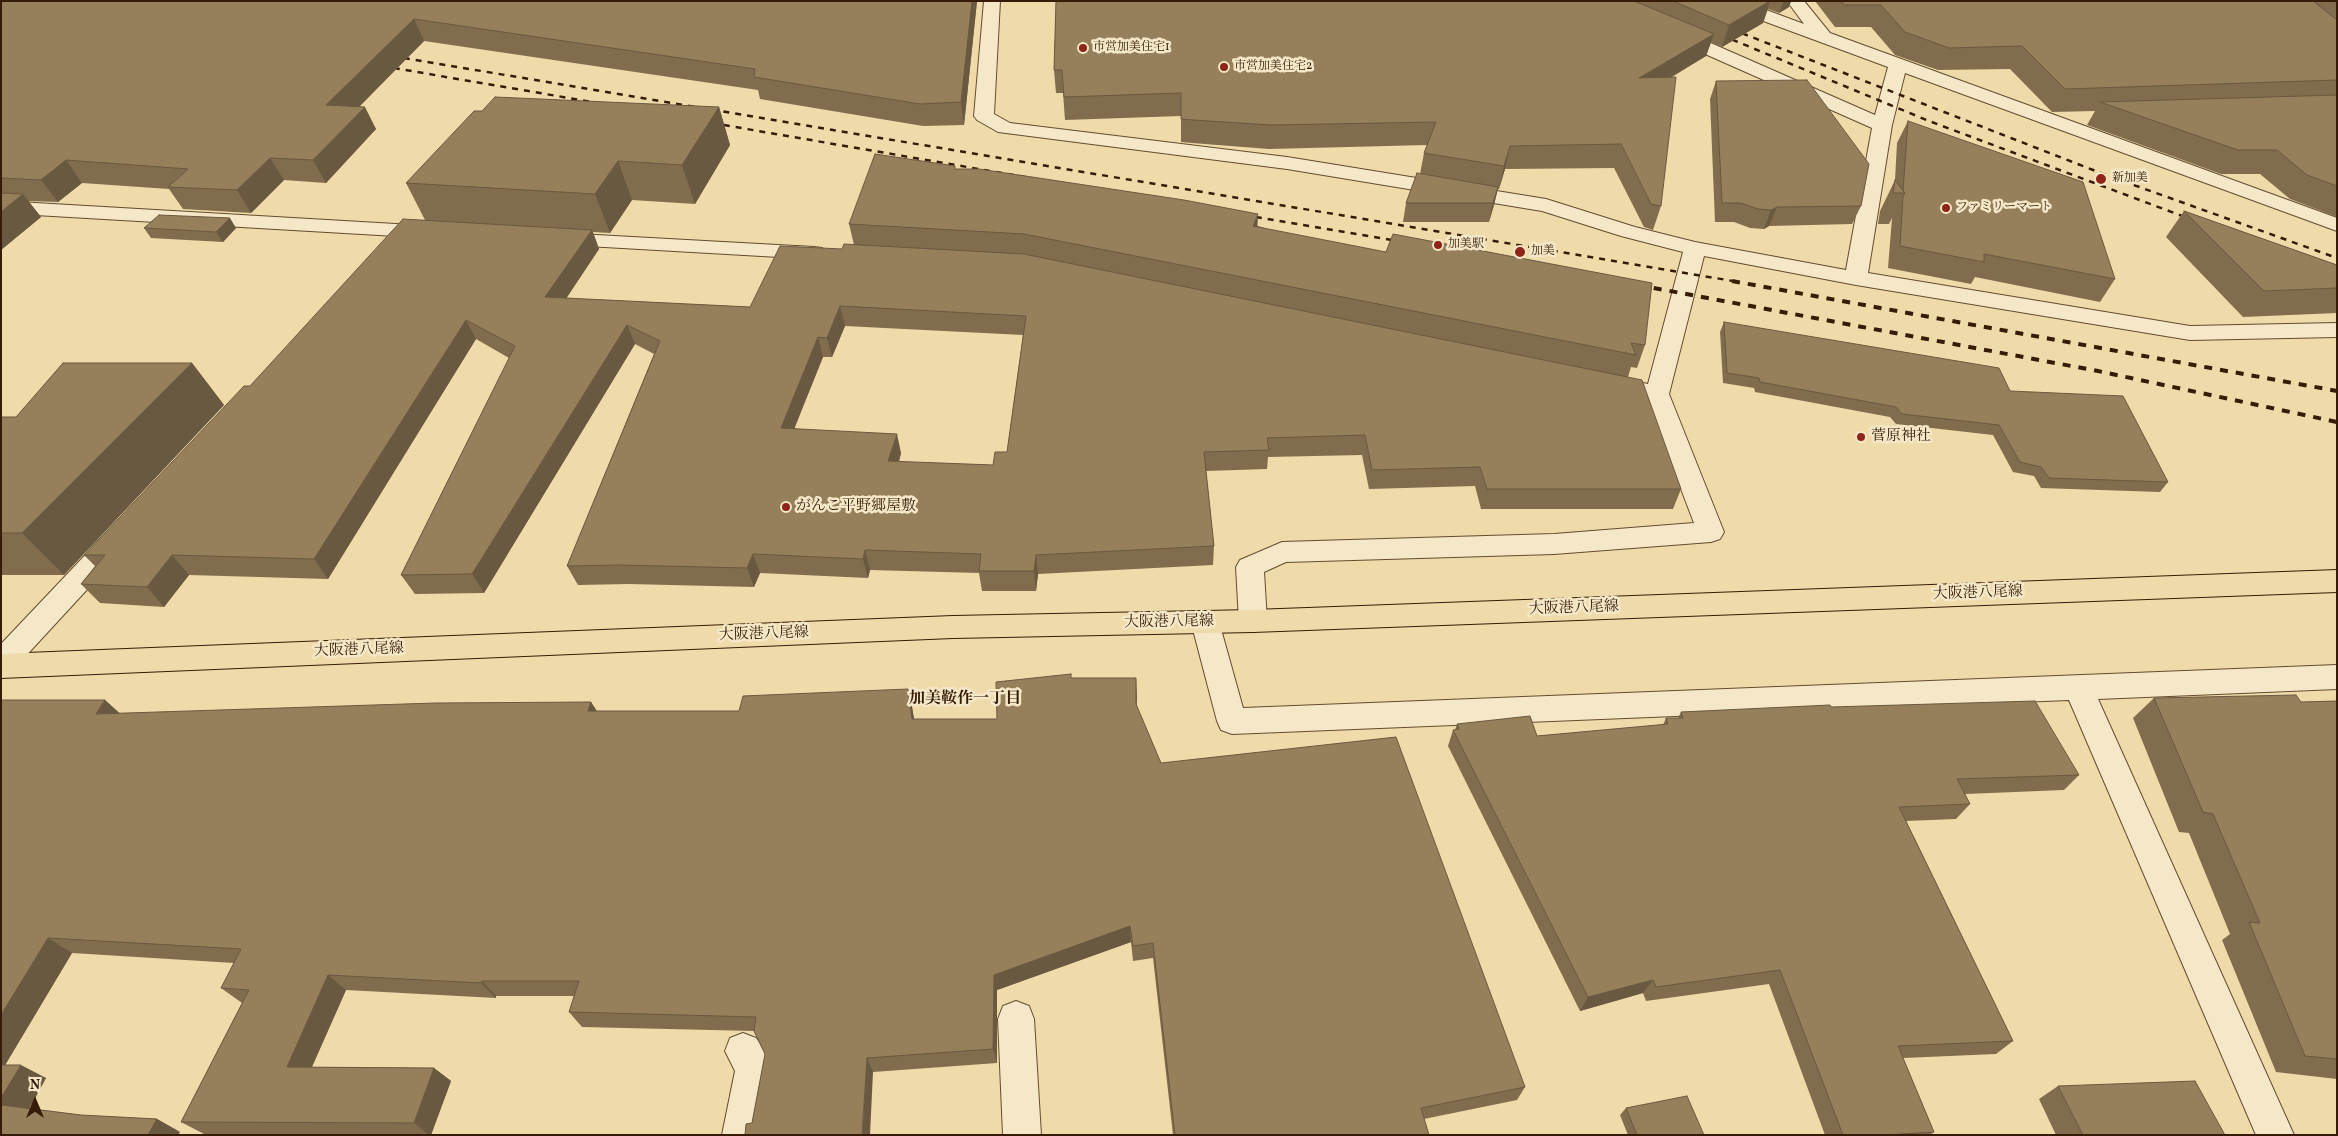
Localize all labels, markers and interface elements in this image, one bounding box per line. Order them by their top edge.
place label: 市営加美住宅1 [1093,41,1170,55]
marker: 市営加美住宅1 [1077,42,1089,54]
place label: 市営加美住宅2 [1234,60,1312,74]
marker: 市営加美住宅2 [1218,61,1230,73]
marker: 新加美 [2094,172,2108,186]
place label: 新加美 [2112,172,2148,186]
place label: ファミリーマート [1956,201,2052,215]
marker: ファミリーマート [1940,202,1952,214]
place label: 加美駅 [1448,238,1484,252]
marker: 加美駅 [1432,239,1444,251]
marker: 加美 [1513,245,1527,259]
place label: 加美 [1531,245,1555,259]
place label: 菅原神社 [1871,428,1931,446]
marker: 菅原神社 [1855,431,1867,443]
place label: がんこ平野郷屋敷 [796,498,916,516]
marker: がんこ平野郷屋敷 [780,501,792,513]
street label: 大阪港八尾線 [1933,583,2023,605]
street label: 大阪港八尾線 [1529,598,1619,620]
street label: 大阪港八尾線 [1124,613,1214,633]
street label: 大阪港八尾線 [719,624,809,646]
street label: 大阪港八尾線 [314,640,404,662]
district label: 加美鞍作一丁目 [909,690,1021,710]
north arrow [10,1076,60,1126]
text: N [30,1076,40,1095]

